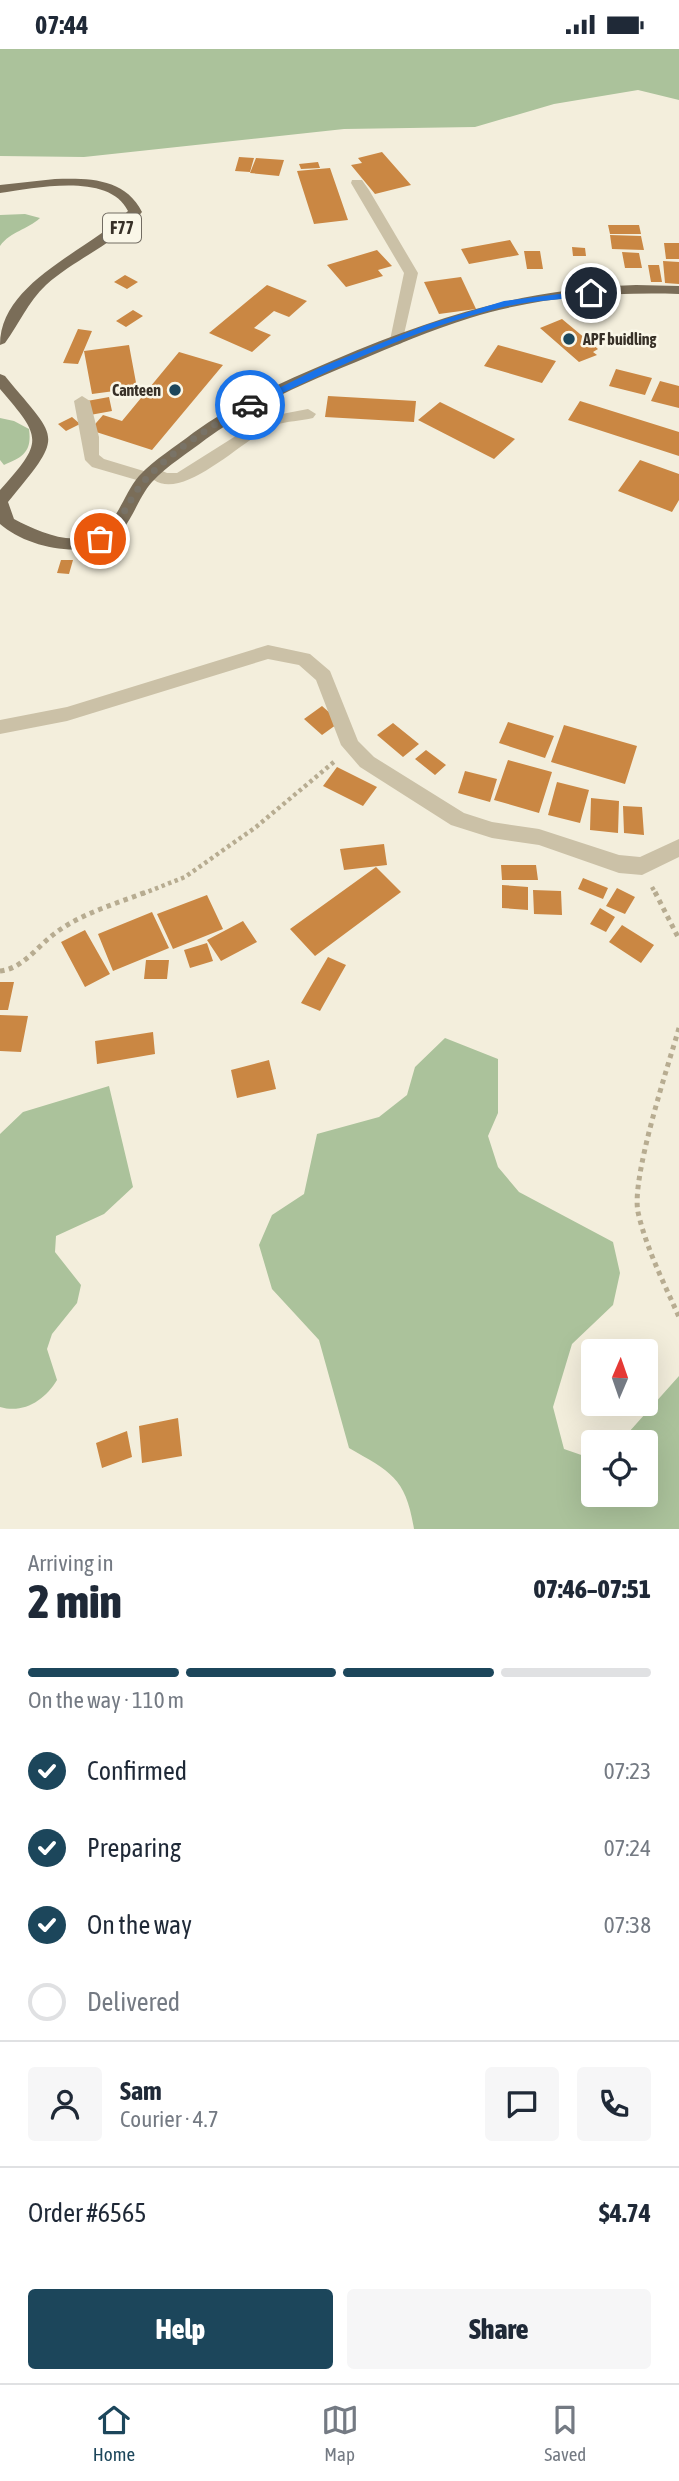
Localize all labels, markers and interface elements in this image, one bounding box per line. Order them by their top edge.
text: 07:44 [35,10,89,40]
road number: F77 [103,213,141,243]
pin [561,263,621,323]
icon: home [572,274,610,312]
place label: APF buidling [582,330,657,348]
marker: APF buidling [561,331,577,347]
courier [215,370,285,440]
place label: Canteen [112,381,161,399]
marker: Canteen [167,382,183,398]
icon: car [231,386,269,424]
pin [70,509,130,569]
icon: bag [81,520,119,558]
north arrow [581,1339,658,1416]
map controls [581,1339,658,1507]
button: locate [581,1430,658,1507]
text: Arriving in [28,1550,114,1576]
text: 07:46–07:51 [534,1574,651,1604]
text: 2 min [28,1575,122,1628]
text: On the way · 110 m [28,1687,184,1713]
icon: check [28,1752,66,1790]
text: Confirmed [87,1756,187,1786]
text: 07:23 [604,1758,651,1784]
icon: check [28,1829,66,1867]
text: Preparing [87,1833,181,1863]
text: 07:24 [604,1835,651,1861]
icon: check [28,1906,66,1944]
text: On the way [87,1910,192,1940]
text: 07:38 [604,1912,651,1938]
text: Delivered [87,1987,180,2017]
button: person [28,2067,102,2141]
button: chat [485,2067,559,2141]
button: phone [577,2067,651,2141]
text: Sam [120,2076,162,2106]
text: Courier · 4.7 [120,2106,219,2132]
text: Order #6565 [28,2198,147,2228]
text: $4.74 [599,2198,651,2228]
button: Help [28,2289,333,2369]
button: Share [347,2289,651,2369]
tab: Home [93,2401,135,2465]
tab: Map [321,2401,359,2465]
tab: Saved [544,2401,586,2465]

